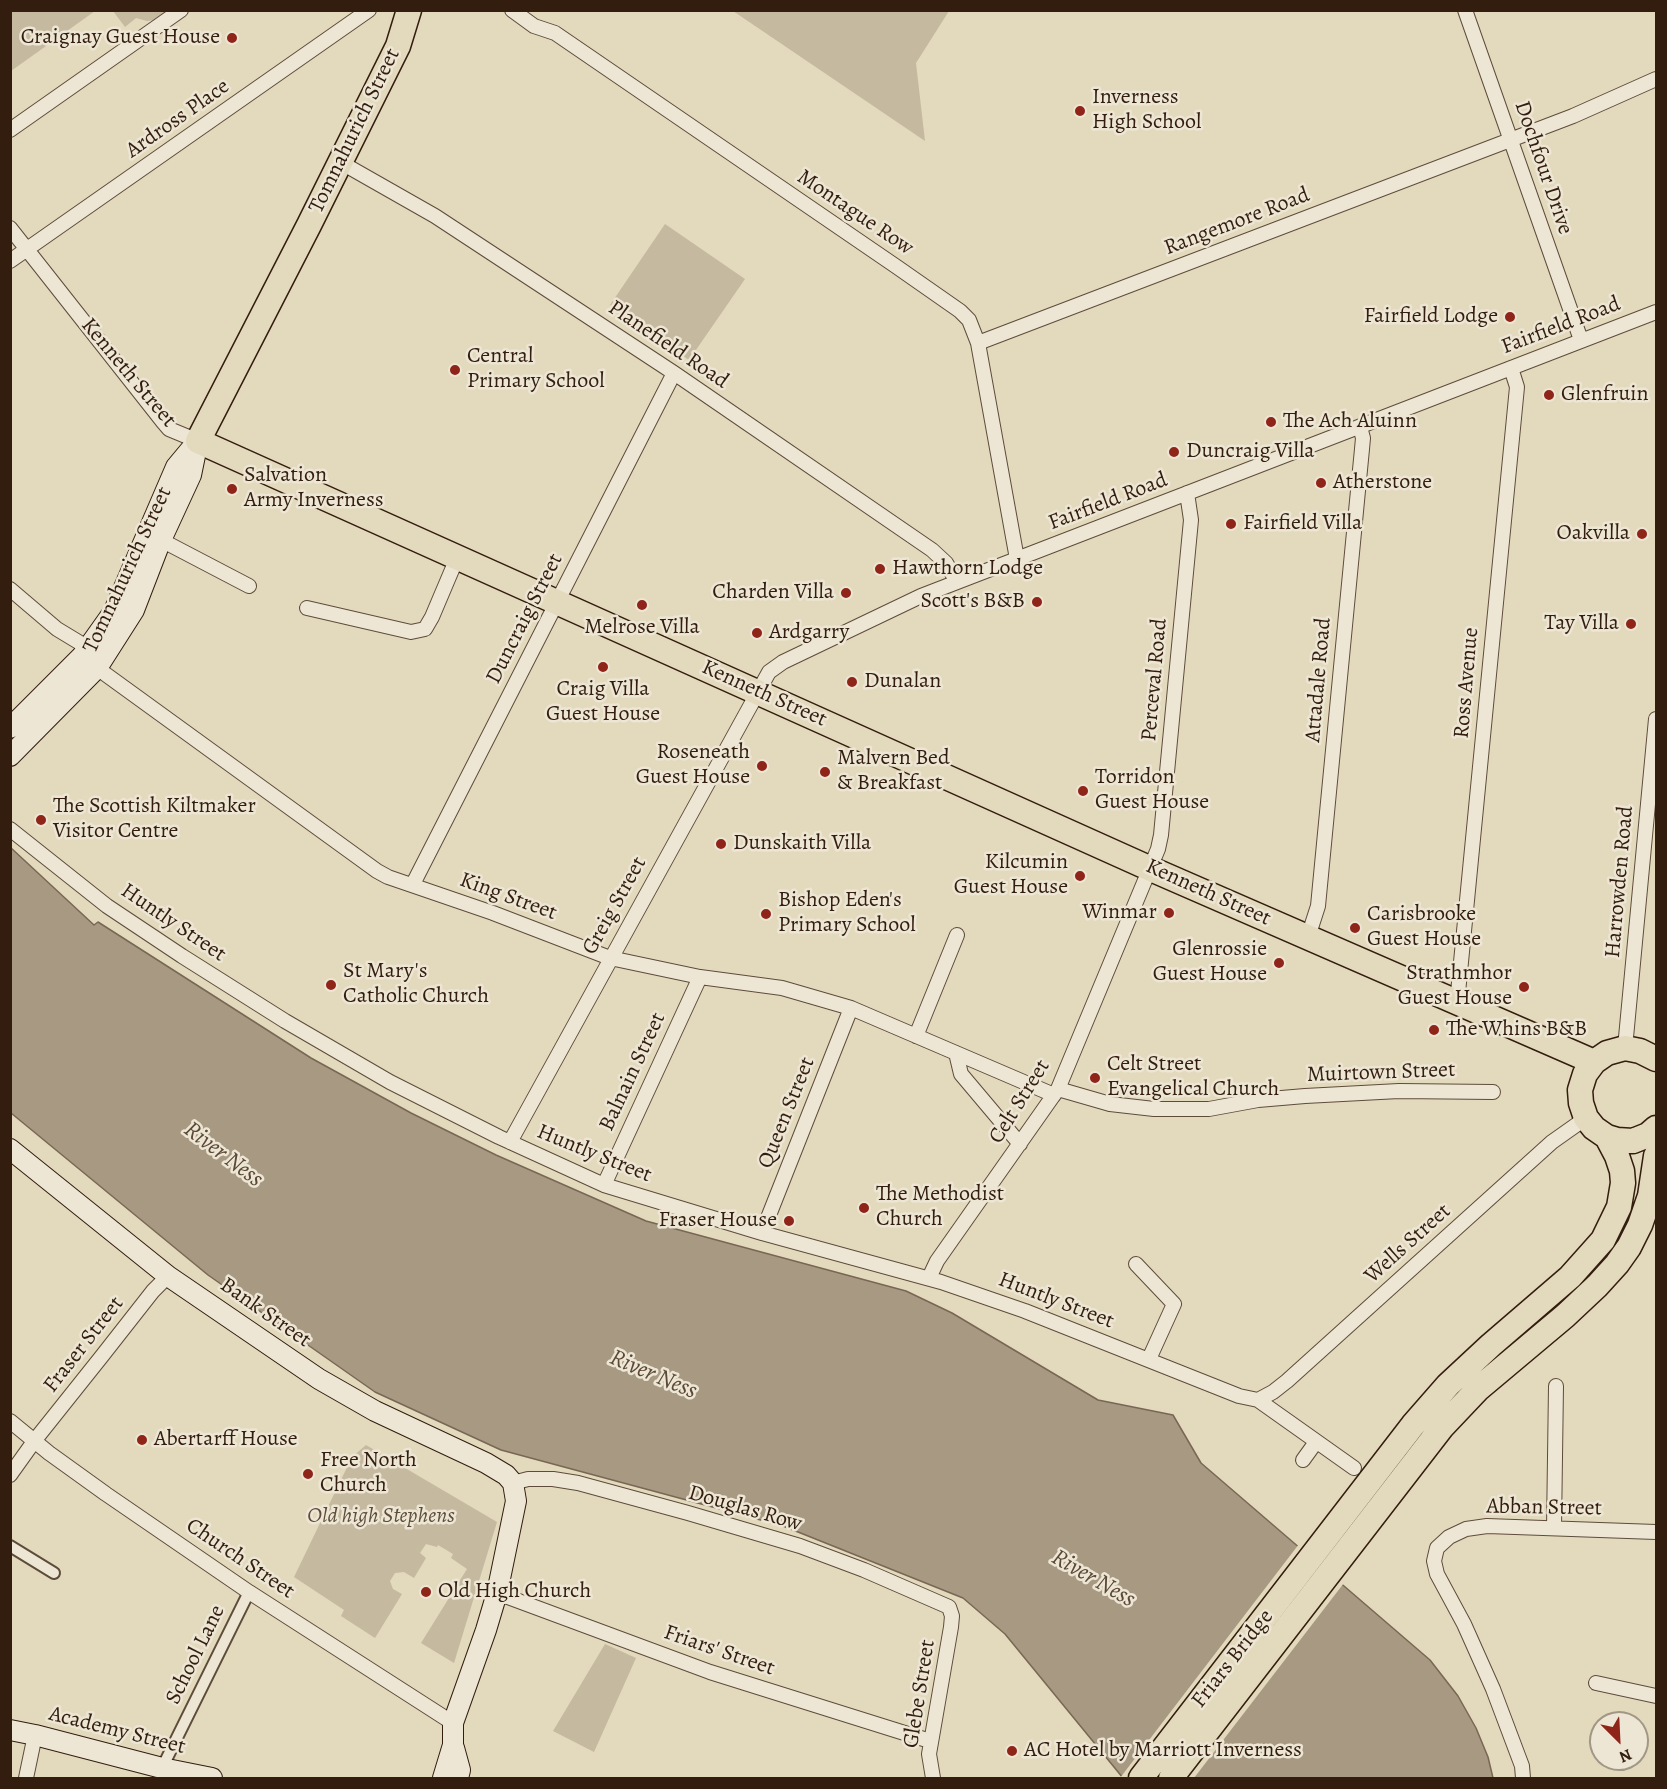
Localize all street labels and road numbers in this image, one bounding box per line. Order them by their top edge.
street label: Tomnahurich Street [304,44,406,218]
street label: Ardross Place [121,74,235,164]
street label: Dochfour Drive [1508,98,1578,238]
street label: Montague Row [792,164,918,262]
street label: Rangemore Road [1161,182,1313,262]
street label: Fairfield Road [1498,291,1624,361]
street label: Planefield Road [603,295,733,395]
street label: Kenneth Street [75,313,181,433]
street label: Fairfield Road [1045,467,1171,537]
street label: Tomnahurich Street [78,483,178,657]
street label: Duncraig Street [481,549,569,689]
street label: Perceval Road [1136,617,1174,743]
street label: Attadale Road [1300,617,1338,743]
street label: Ross Avenue [1449,626,1485,740]
street label: Kenneth Street [697,655,831,733]
street label: Harrowden Road [1600,805,1640,959]
street label: Greig Street [577,852,653,960]
street label: Kenneth Street [1141,854,1275,932]
street label: King Street [456,867,560,927]
street label: Huntly Street [115,878,231,968]
street label: Balnain Street [594,1009,672,1135]
street label: Queen Street [753,1054,821,1172]
street label: Celt Street [984,1055,1056,1149]
street label: Muirtown Street [1306,1057,1456,1089]
street label: Huntly Street [533,1119,655,1189]
street label: Wells Street [1360,1198,1456,1290]
street label: Huntly Street [995,1267,1117,1335]
street label: Bank Street [214,1272,316,1354]
street label: Fraser Street [38,1292,130,1398]
street label: Douglas Row [685,1480,805,1538]
street label: Abban Street [1486,1494,1602,1522]
street label: Church Street [181,1513,299,1605]
street label: School Lane [161,1601,231,1709]
street label: Friars Bridge [1186,1605,1280,1713]
street label: Friars' Street [660,1620,778,1682]
street label: Glebe Street [898,1638,942,1750]
street label: Academy Street [46,1701,188,1761]

